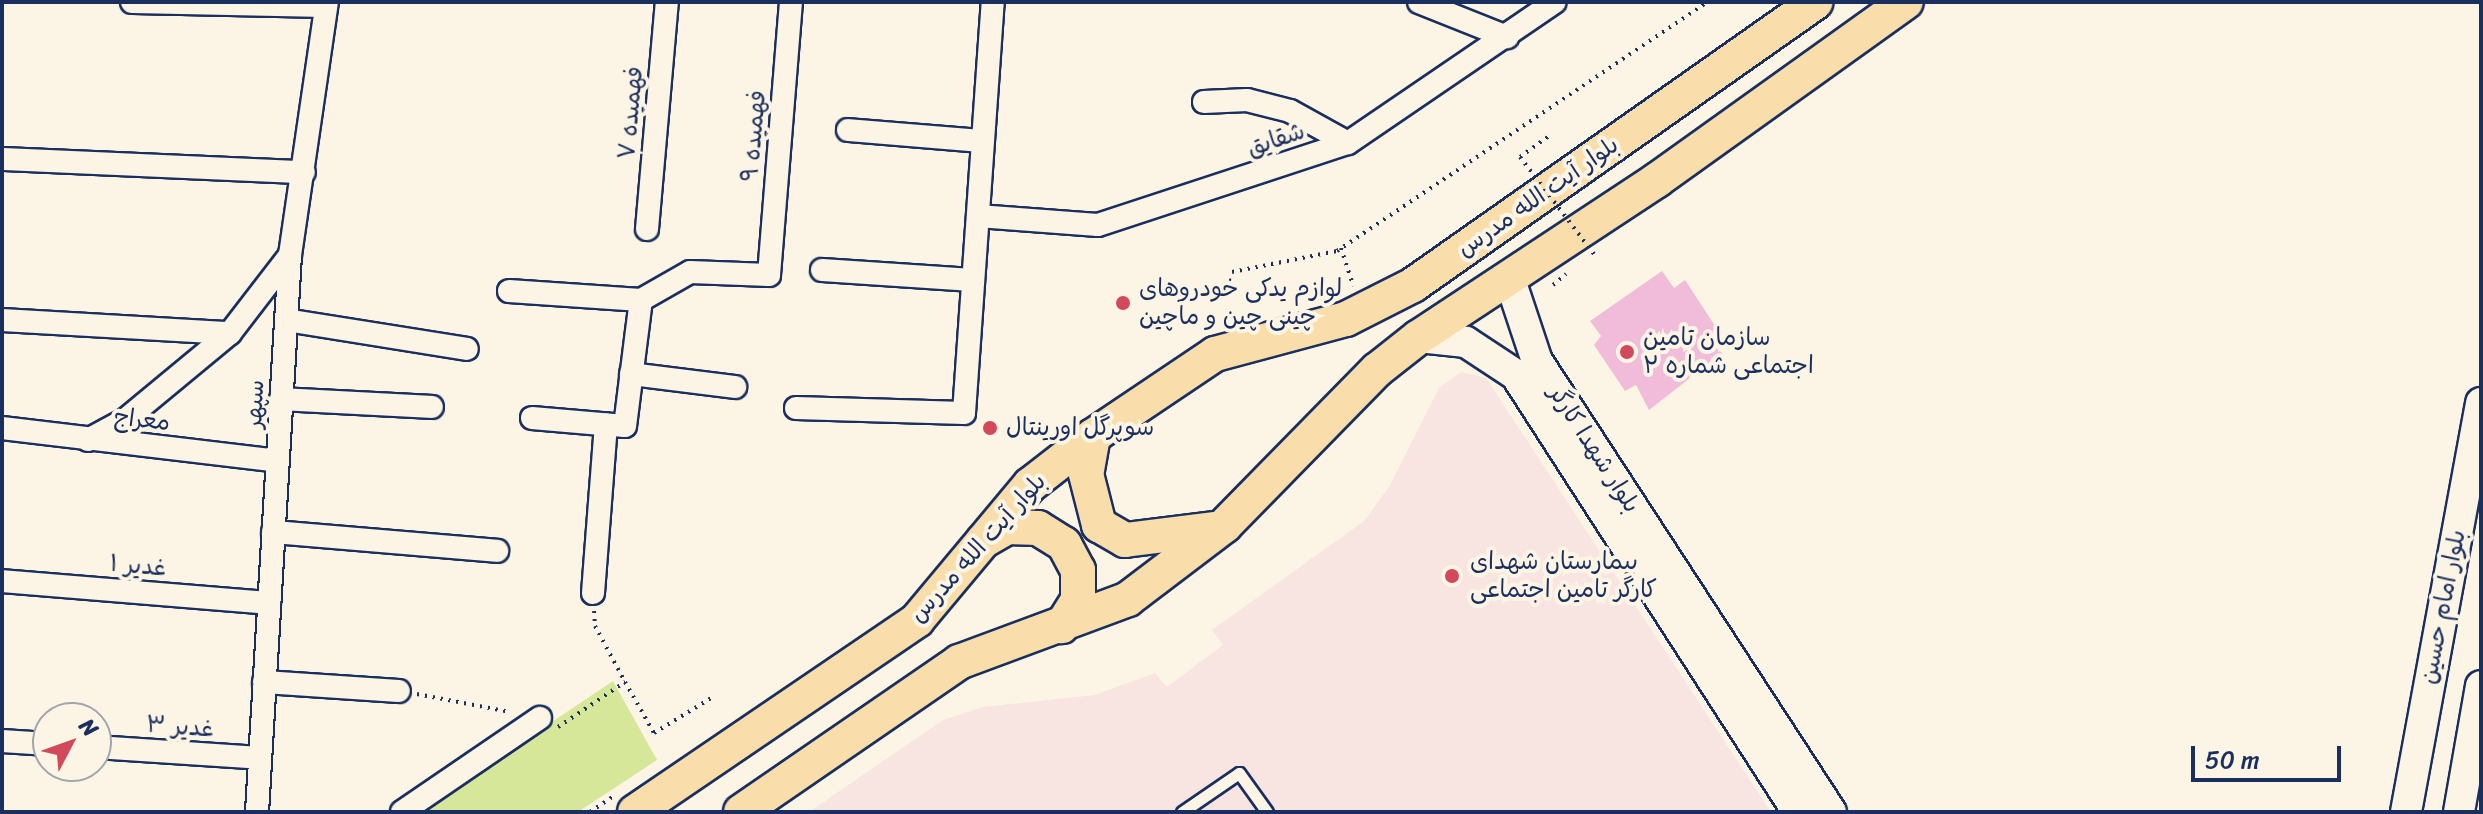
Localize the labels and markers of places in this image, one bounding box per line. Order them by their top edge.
place label: لوازم یدکی خودروهای چینی چین و ماچین [1139,275,1342,331]
marker: لوازم یدکی خودروهای چینی چین و ماچین [1114,294,1132,312]
place label: سازمان تامین اجتماعی شماره ۲ [1643,324,1814,380]
marker: سازمان تامین اجتماعی شماره ۲ [1618,343,1636,361]
place label: سوپرگل اورینتال [1006,414,1154,442]
marker: سوپرگل اورینتال [981,419,999,437]
place label: بیمارستان شهدای کارگر تامین اجتماعی [1470,548,1657,604]
marker: بیمارستان شهدای کارگر تامین اجتماعی [1441,565,1463,587]

